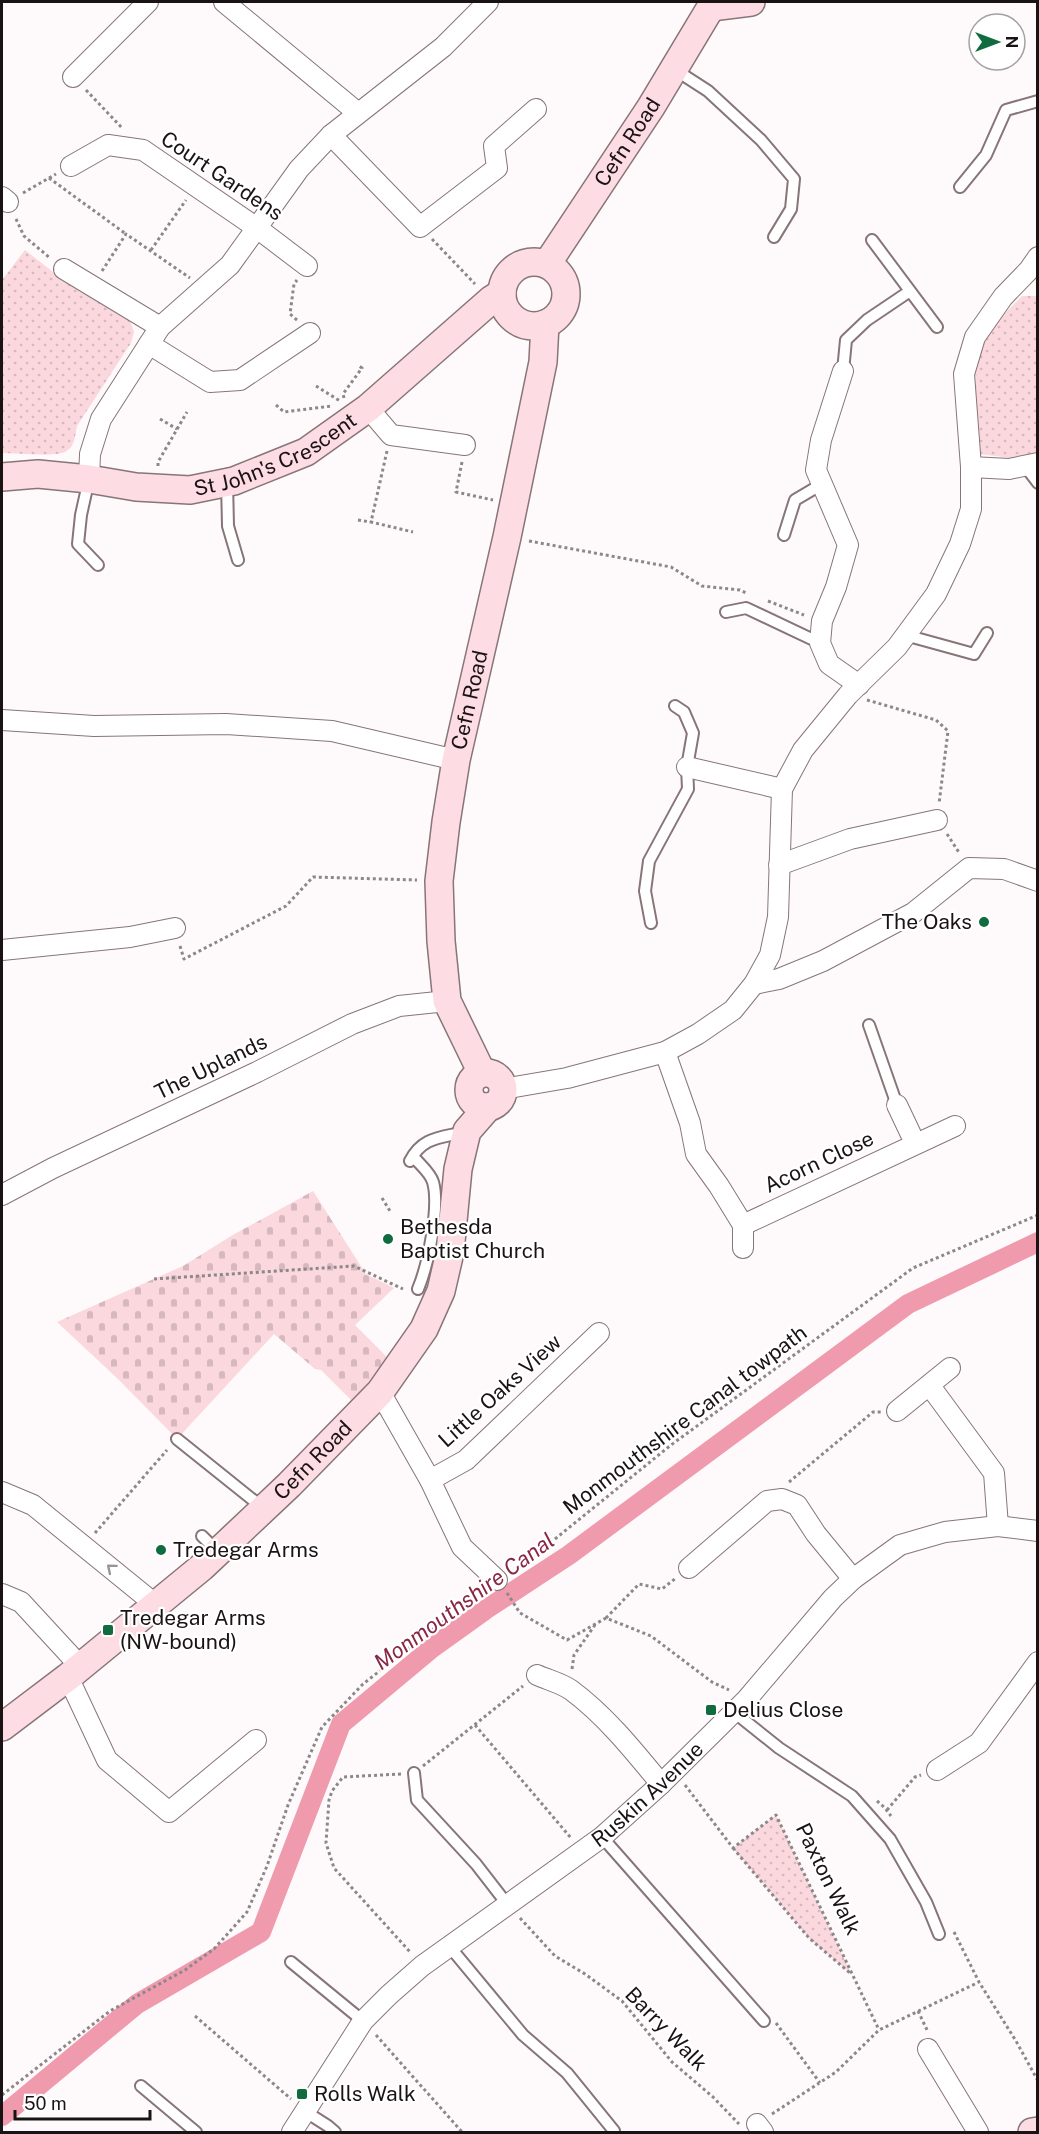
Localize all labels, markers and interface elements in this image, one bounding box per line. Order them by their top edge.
north arrow [967,12,1027,72]
text: N [1002,36,1021,48]
street label: Cefn Road [589,93,666,191]
street label: Court Gardens [156,126,288,226]
street label: St John's Crescent [191,407,361,501]
street label: Cefn Road [446,648,493,752]
place label: The Oaks [882,909,972,934]
marker: The Oaks [977,915,991,929]
street label: The Uplands [151,1029,271,1104]
street label: Acorn Close [760,1125,878,1198]
place label: Bethesda Baptist Church [400,1214,545,1263]
marker: Bethesda Baptist Church [381,1232,395,1246]
street label: Monmouthshire Canal towpath [558,1320,811,1519]
street label: Little Oaks View [433,1329,566,1452]
street label: Cefn Road [268,1415,357,1505]
water label: Monmouthshire Canal [369,1527,559,1675]
place label: Tredegar Arms [173,1537,319,1562]
marker: Tredegar Arms [154,1543,168,1557]
one-way arrow [107,1564,118,1575]
place label: Tredegar Arms (NW-bound) [120,1605,266,1654]
marker: Tredegar Arms (NW-bound) [101,1623,115,1637]
place label: Delius Close [723,1697,843,1722]
marker: Delius Close [704,1703,718,1717]
street label: Ruskin Avenue [587,1736,708,1852]
street label: Paxton Walk [791,1819,866,1939]
street label: Barry Walk [620,1982,713,2076]
place label: Rolls Walk [314,2081,416,2106]
scale bar [15,2083,150,2121]
marker: Rolls Walk [295,2087,309,2101]
text: 50 m [24,2093,67,2114]

